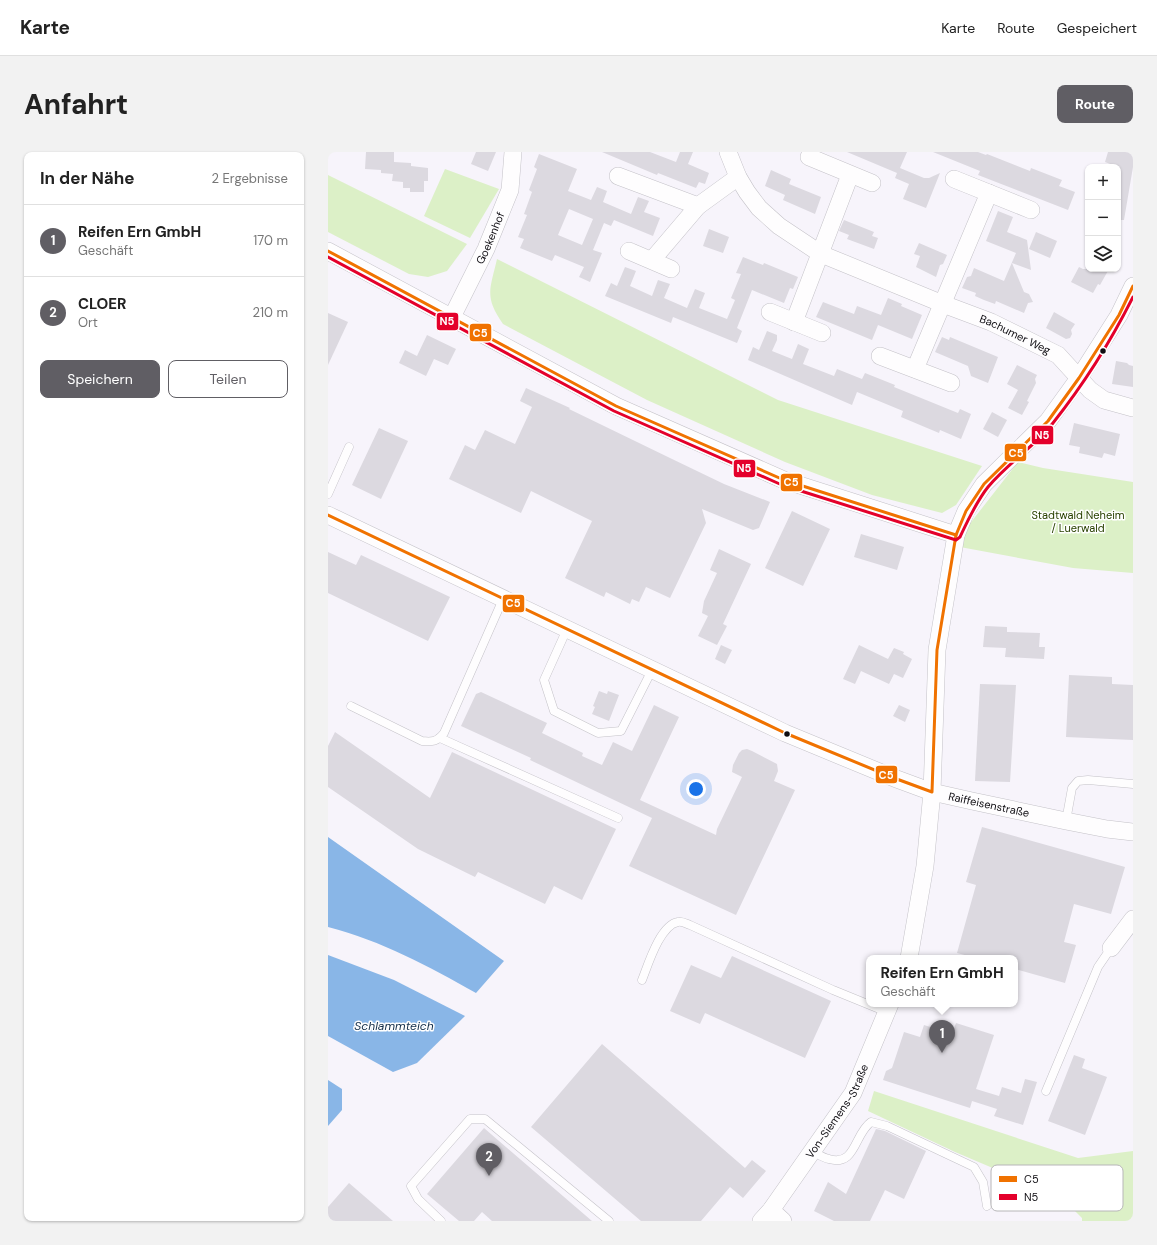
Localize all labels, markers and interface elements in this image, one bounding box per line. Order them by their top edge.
text: Karte [20,15,70,40]
text: Karte [941,19,975,37]
text: Route [997,19,1035,37]
text: Gespeichert [1057,19,1137,37]
button: Route [1057,85,1133,123]
text: Anfahrt [24,86,128,123]
map controls [1085,164,1121,272]
button: + [1085,164,1121,200]
text: In der Nähe [40,167,135,189]
text: 2 Ergebnisse [212,170,288,187]
button: − [1085,200,1121,236]
street label: Goekenhof [473,210,507,266]
text: Reifen Ern GmbH [78,222,201,242]
text: 1 [51,232,55,249]
text: 170 m [253,232,288,249]
button: layers [1085,236,1121,272]
text: Geschäft [78,242,133,259]
text: CLOER [78,294,126,314]
text: 2 [49,304,57,321]
text: 210 m [253,304,288,321]
street label: Bachumer Weg [978,311,1053,357]
line badge: N5 [436,312,459,331]
text: Ort [78,314,98,331]
text: N5 [440,314,455,328]
line badge: C5 [469,323,492,342]
text: C5 [473,326,488,340]
unlabelled marker [1098,346,1108,356]
button: Speichern [40,360,160,398]
button: Teilen [168,360,288,398]
line badge: N5 [1031,425,1054,445]
text: N5 [1035,428,1050,442]
line badge: C5 [1004,443,1027,462]
text: C5 [1009,446,1024,460]
line badge: N5 [733,459,756,478]
text: N5 [737,461,752,475]
line badge: C5 [780,473,803,492]
text: C5 [784,475,799,489]
park label: Stadtwald Neheim / Luerwald [1031,508,1125,535]
line badge: C5 [502,594,525,613]
text: C5 [506,596,521,610]
unlabelled marker [782,729,792,739]
line badge: C5 [875,765,898,784]
text: C5 [879,768,894,782]
your location [686,779,706,799]
street label: Raiffeisenstraße [947,789,1031,820]
popup [866,955,1018,1007]
text: Reifen Ern GmbH [880,963,1004,983]
text: Geschäft [880,983,936,1000]
water label: Schlammteich [354,1018,434,1034]
pin: 1 [929,1020,955,1053]
street label: Von-Siemens-Straße [802,1062,871,1161]
pin: 2 [476,1143,502,1176]
legend [991,1165,1123,1211]
text: C5 [1024,1172,1039,1186]
text: N5 [1024,1190,1039,1204]

